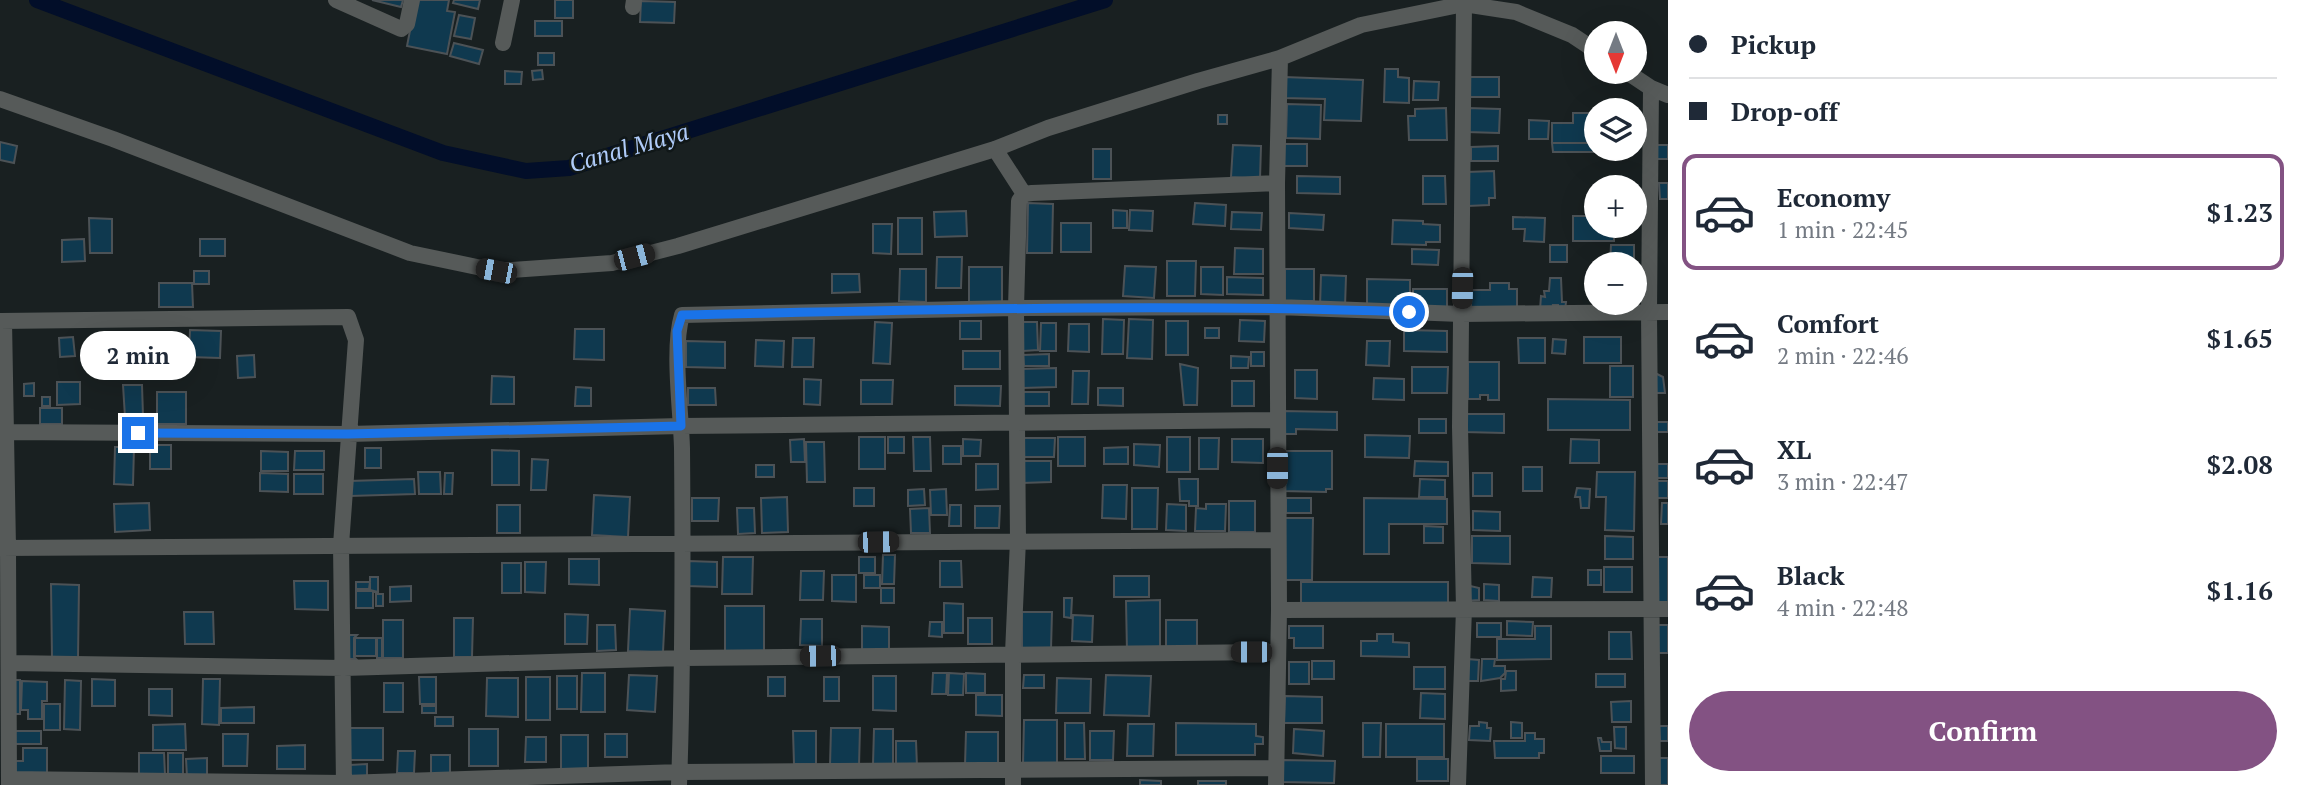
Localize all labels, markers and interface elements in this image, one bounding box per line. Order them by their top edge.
north arrow [1584,21,1647,84]
map controls [1584,21,1647,315]
text: Pickup [1731,27,1816,61]
text: Drop-off [1731,94,1838,128]
button: layers [1584,98,1647,161]
water label: Canal Maya [565,115,692,179]
button: + [1584,175,1647,238]
text: Economy [1777,180,1890,214]
icon: car [1693,181,1756,244]
text: $1.23 [2207,195,2273,229]
text: 1 min · 22:45 [1777,214,1909,245]
car [611,241,658,273]
button: − [1584,252,1647,315]
car [474,257,519,285]
car [1452,267,1473,309]
route start [1393,296,1425,328]
text: Comfort [1777,306,1879,340]
icon: car [1693,307,1756,370]
text: $1.65 [2207,321,2273,355]
callout: 2 min [80,332,196,380]
text: 2 min [107,340,169,371]
text: 2 min · 22:46 [1777,340,1909,371]
route end [122,417,154,449]
text: XL [1777,432,1811,466]
icon: car [1693,433,1756,496]
car [1267,447,1288,489]
text: $2.08 [2207,447,2273,481]
text: 3 min · 22:47 [1777,466,1909,497]
car [857,531,900,553]
text: Black [1777,558,1845,592]
icon: car [1693,559,1756,622]
text: $1.16 [2207,573,2273,607]
text: 4 min · 22:48 [1777,592,1909,623]
car [1231,642,1273,663]
car [799,645,842,667]
button: Confirm [1689,691,2277,771]

